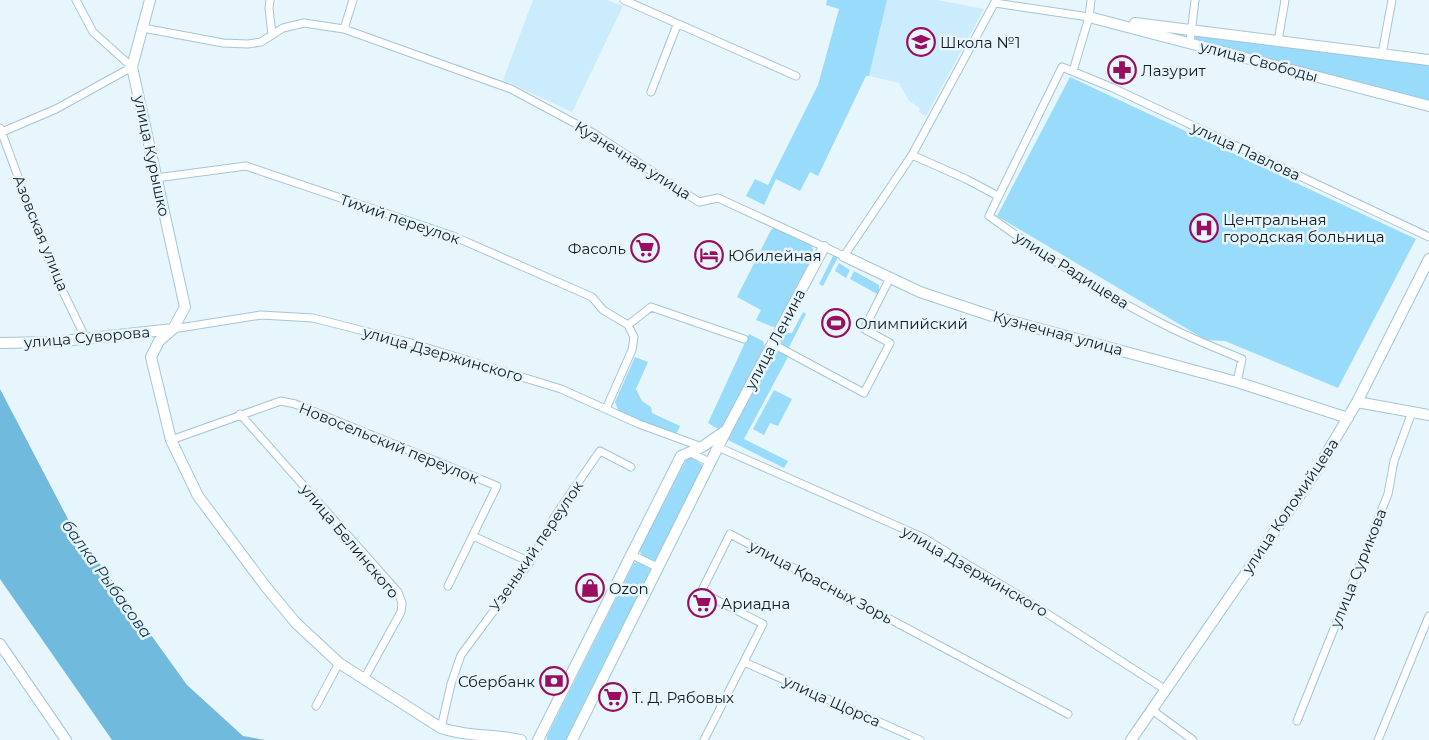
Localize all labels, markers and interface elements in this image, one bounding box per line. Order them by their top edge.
school or university icon: Школа №1 [906,27,936,57]
place label: Школа №1 [940,33,1020,52]
street label: улица Свободы [1197,36,1320,86]
pharmacy icon: Лазурит [1107,55,1137,85]
place label: Лазурит [1141,61,1207,80]
street label: улица Курышко [130,93,174,218]
street label: Кузнечная улица [571,117,695,203]
street label: улица Павлова [1188,117,1303,185]
street label: Азовская улица [9,172,73,294]
street label: Тихий переулок [337,190,463,249]
place label: Центральная городская больница [1223,210,1384,246]
hospital icon: Центральная городская больница [1189,213,1219,243]
street label: улица Радищева [1011,227,1133,313]
supermarket icon: Фасоль [630,233,660,263]
place label: Фасоль [568,239,626,258]
hotel icon: Юбилейная [694,240,724,270]
place label: Юбилейная [728,246,822,265]
street label: улица Ленина [740,285,809,393]
street label: Кузнечная улица [991,307,1125,359]
sports icon: Олимпийский [821,308,851,338]
place label: Олимпийский [855,314,968,333]
street label: улица Суворова [22,322,151,352]
street label: улица Дзержинского [360,322,525,386]
street label: Новосельский переулок [296,398,482,488]
street label: улица Коломийцева [1237,435,1342,578]
street label: Узенький переулок [485,477,587,615]
street label: улица Белинского [296,479,403,602]
street label: улица Сурикова [1325,506,1390,631]
water label: балка Рыбасова [58,516,156,642]
street label: улица Дзержинского [898,521,1051,621]
street label: улица Красных Зорь [745,536,896,628]
shop icon: Ozon [575,573,605,603]
place label: Ozon [609,579,649,598]
supermarket icon: Ариадна [687,588,717,618]
place label: Ариадна [721,594,790,613]
bank icon: Сбербанк [539,666,569,696]
street label: улица Щорса [780,671,884,731]
place label: Сбербанк [458,672,535,691]
supermarket icon: Т. Д. Рябовых [598,682,628,712]
place label: Т. Д. Рябовых [632,688,734,707]

